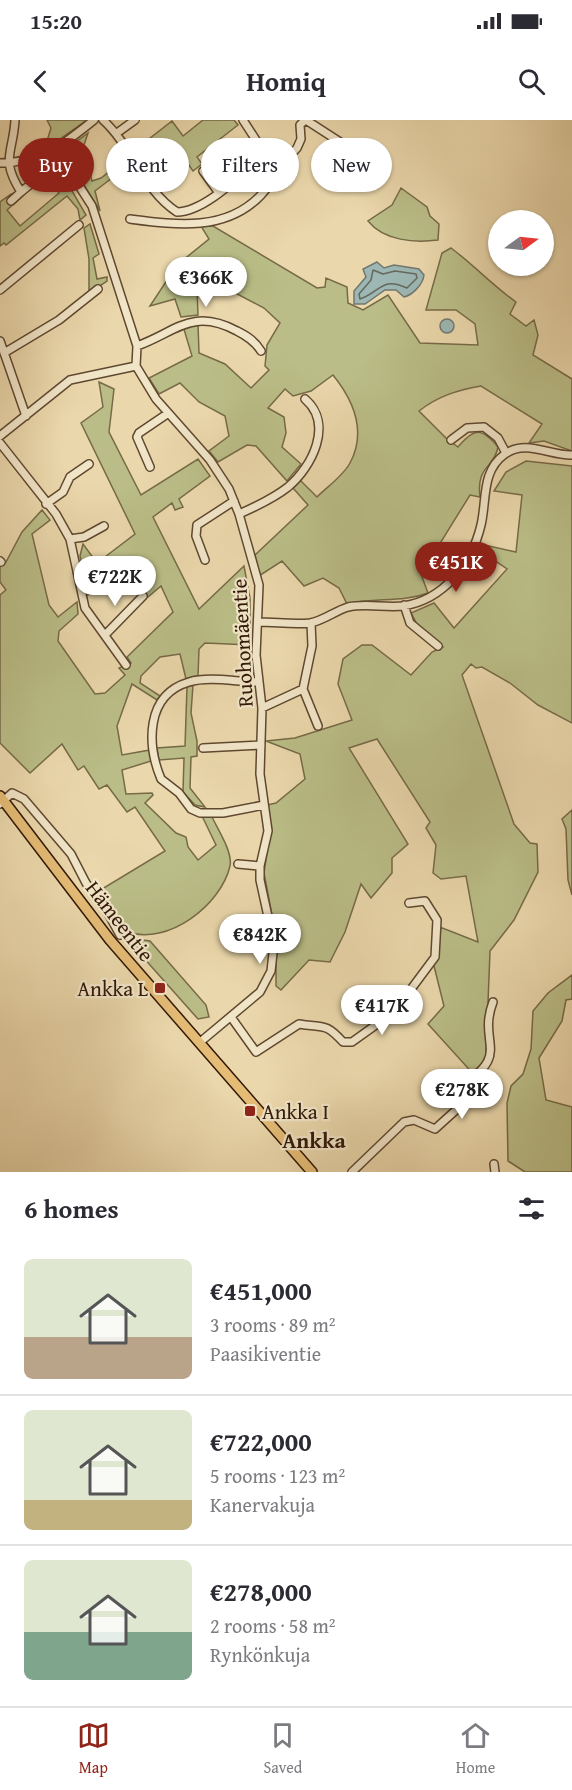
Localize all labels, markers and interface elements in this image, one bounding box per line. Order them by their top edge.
text: 15:20 [30,5,82,37]
text: Homiq [246,61,326,101]
icon: back [24,65,57,98]
icon: search [515,65,548,98]
chip: Buy [18,138,94,192]
chip: Rent [106,138,189,192]
chip: Filters [201,138,299,192]
chip: New [311,138,392,192]
north arrow [488,210,554,276]
map controls [488,210,554,276]
pin: €366K [164,257,248,308]
text: €366K [179,262,233,291]
pin: €451K [414,542,498,593]
text: €451K [429,547,483,576]
pin: €722K [73,556,157,607]
text: €722K [88,561,142,590]
street label: Ruohomäentie [223,578,261,708]
street label: Hämeentie [78,874,162,968]
pin: €842K [218,914,302,965]
text: €842K [233,919,287,948]
place label: Ankka L [77,973,148,1004]
marker: Ankka L [153,981,167,995]
pin: €417K [340,985,424,1036]
text: €417K [355,990,409,1019]
pin: €278K [420,1069,504,1120]
text: €278K [435,1074,489,1103]
place label: Ankka I [262,1096,329,1127]
marker: Ankka I [243,1104,257,1118]
district label: Ankka [282,1124,346,1156]
text: 6 homes [24,1189,119,1228]
icon: filters [515,1192,548,1225]
text: €451,000 [210,1271,312,1310]
icon: home [72,1283,144,1355]
text: 3 rooms · 89 m² [210,1310,336,1339]
text: Paasikiventie [210,1339,321,1368]
text: €722,000 [210,1422,312,1461]
icon: home [72,1434,144,1506]
text: 5 rooms · 123 m² [210,1461,345,1490]
text: Kanervakuja [210,1490,315,1519]
text: €278,000 [210,1572,312,1611]
icon: home [72,1584,144,1656]
text: 2 rooms · 58 m² [210,1611,336,1640]
text: Rynkönkuja [210,1640,310,1669]
tab: Map [77,1719,110,1779]
tab: Saved [263,1719,302,1779]
tab: Home [456,1719,495,1779]

